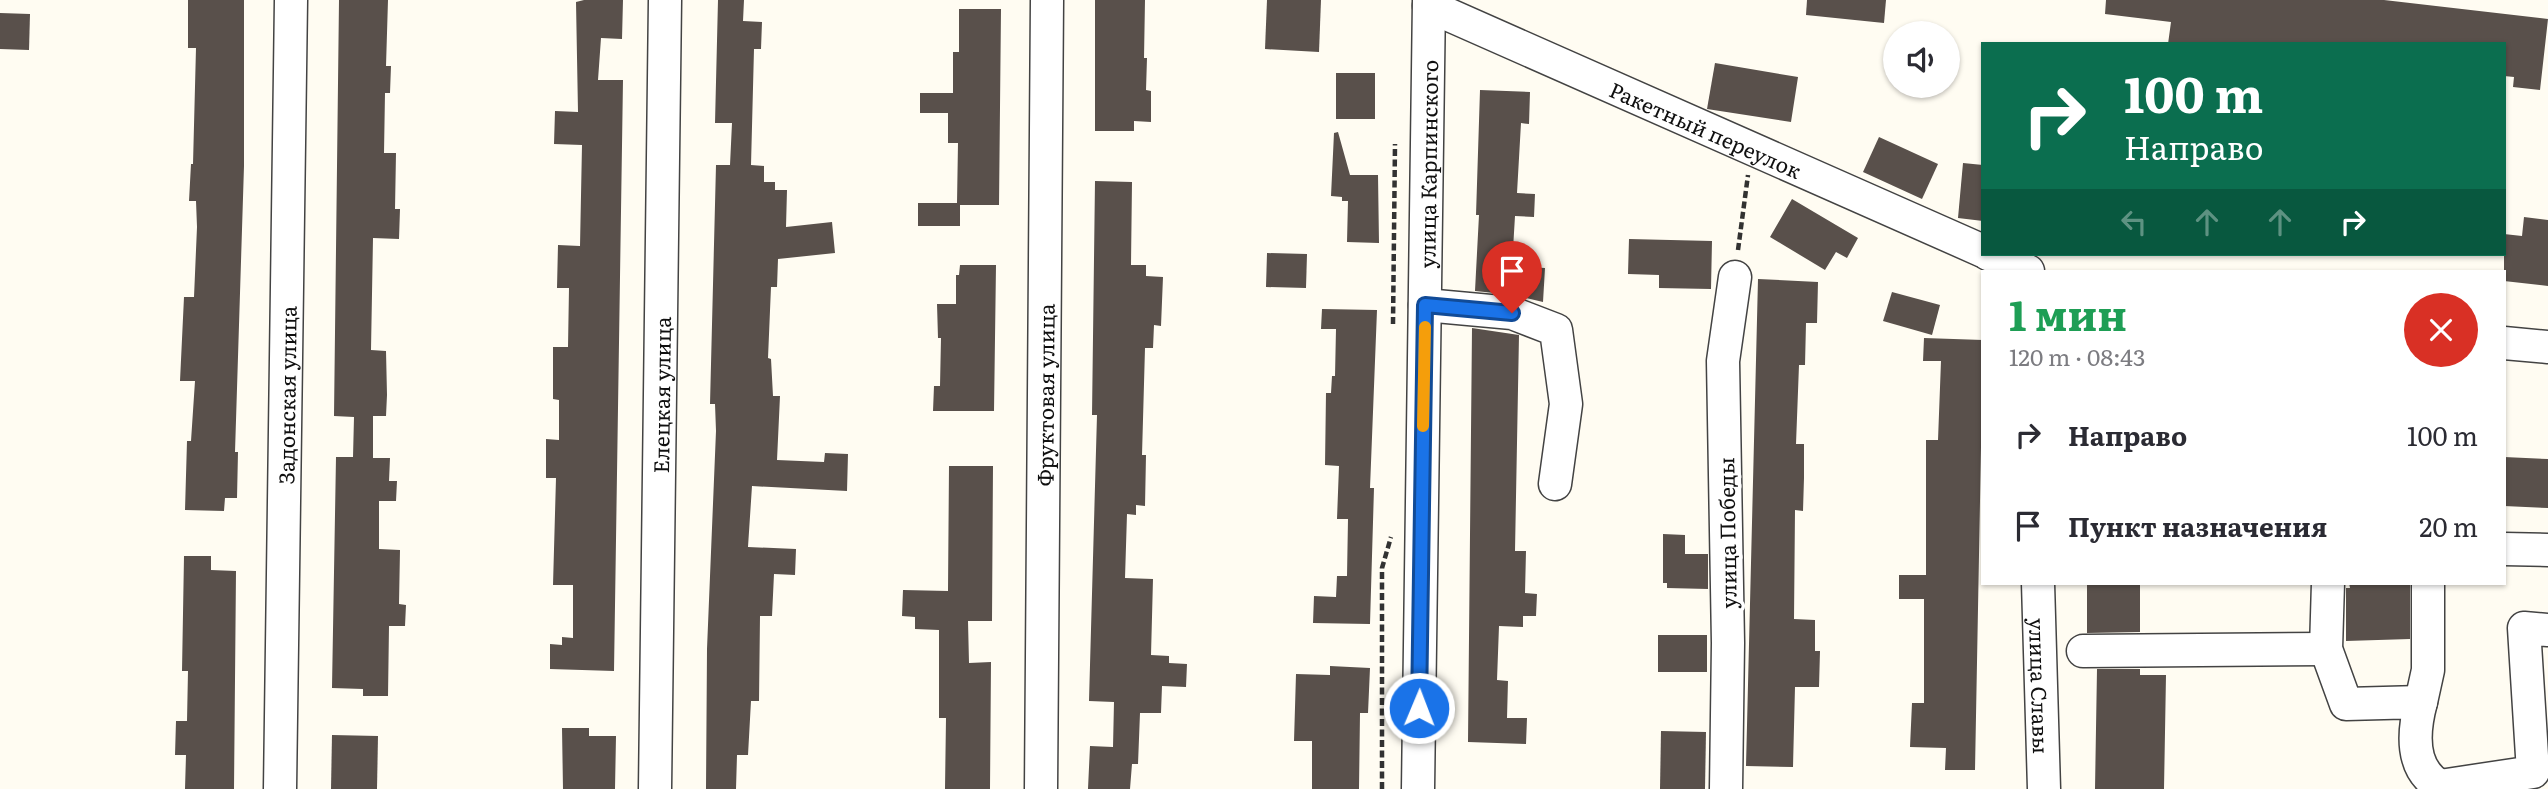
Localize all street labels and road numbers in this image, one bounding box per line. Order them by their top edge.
street label: улица Карпинского [1410,60,1444,269]
street label: Ракетный переулок [1605,73,1808,185]
street label: Фруктовая улица [1028,303,1060,487]
street label: Задонская улица [269,305,302,485]
street label: Елецкая улица [644,316,676,474]
street label: улица Победы [1709,457,1743,609]
street label: улица Славы [2024,617,2058,754]

